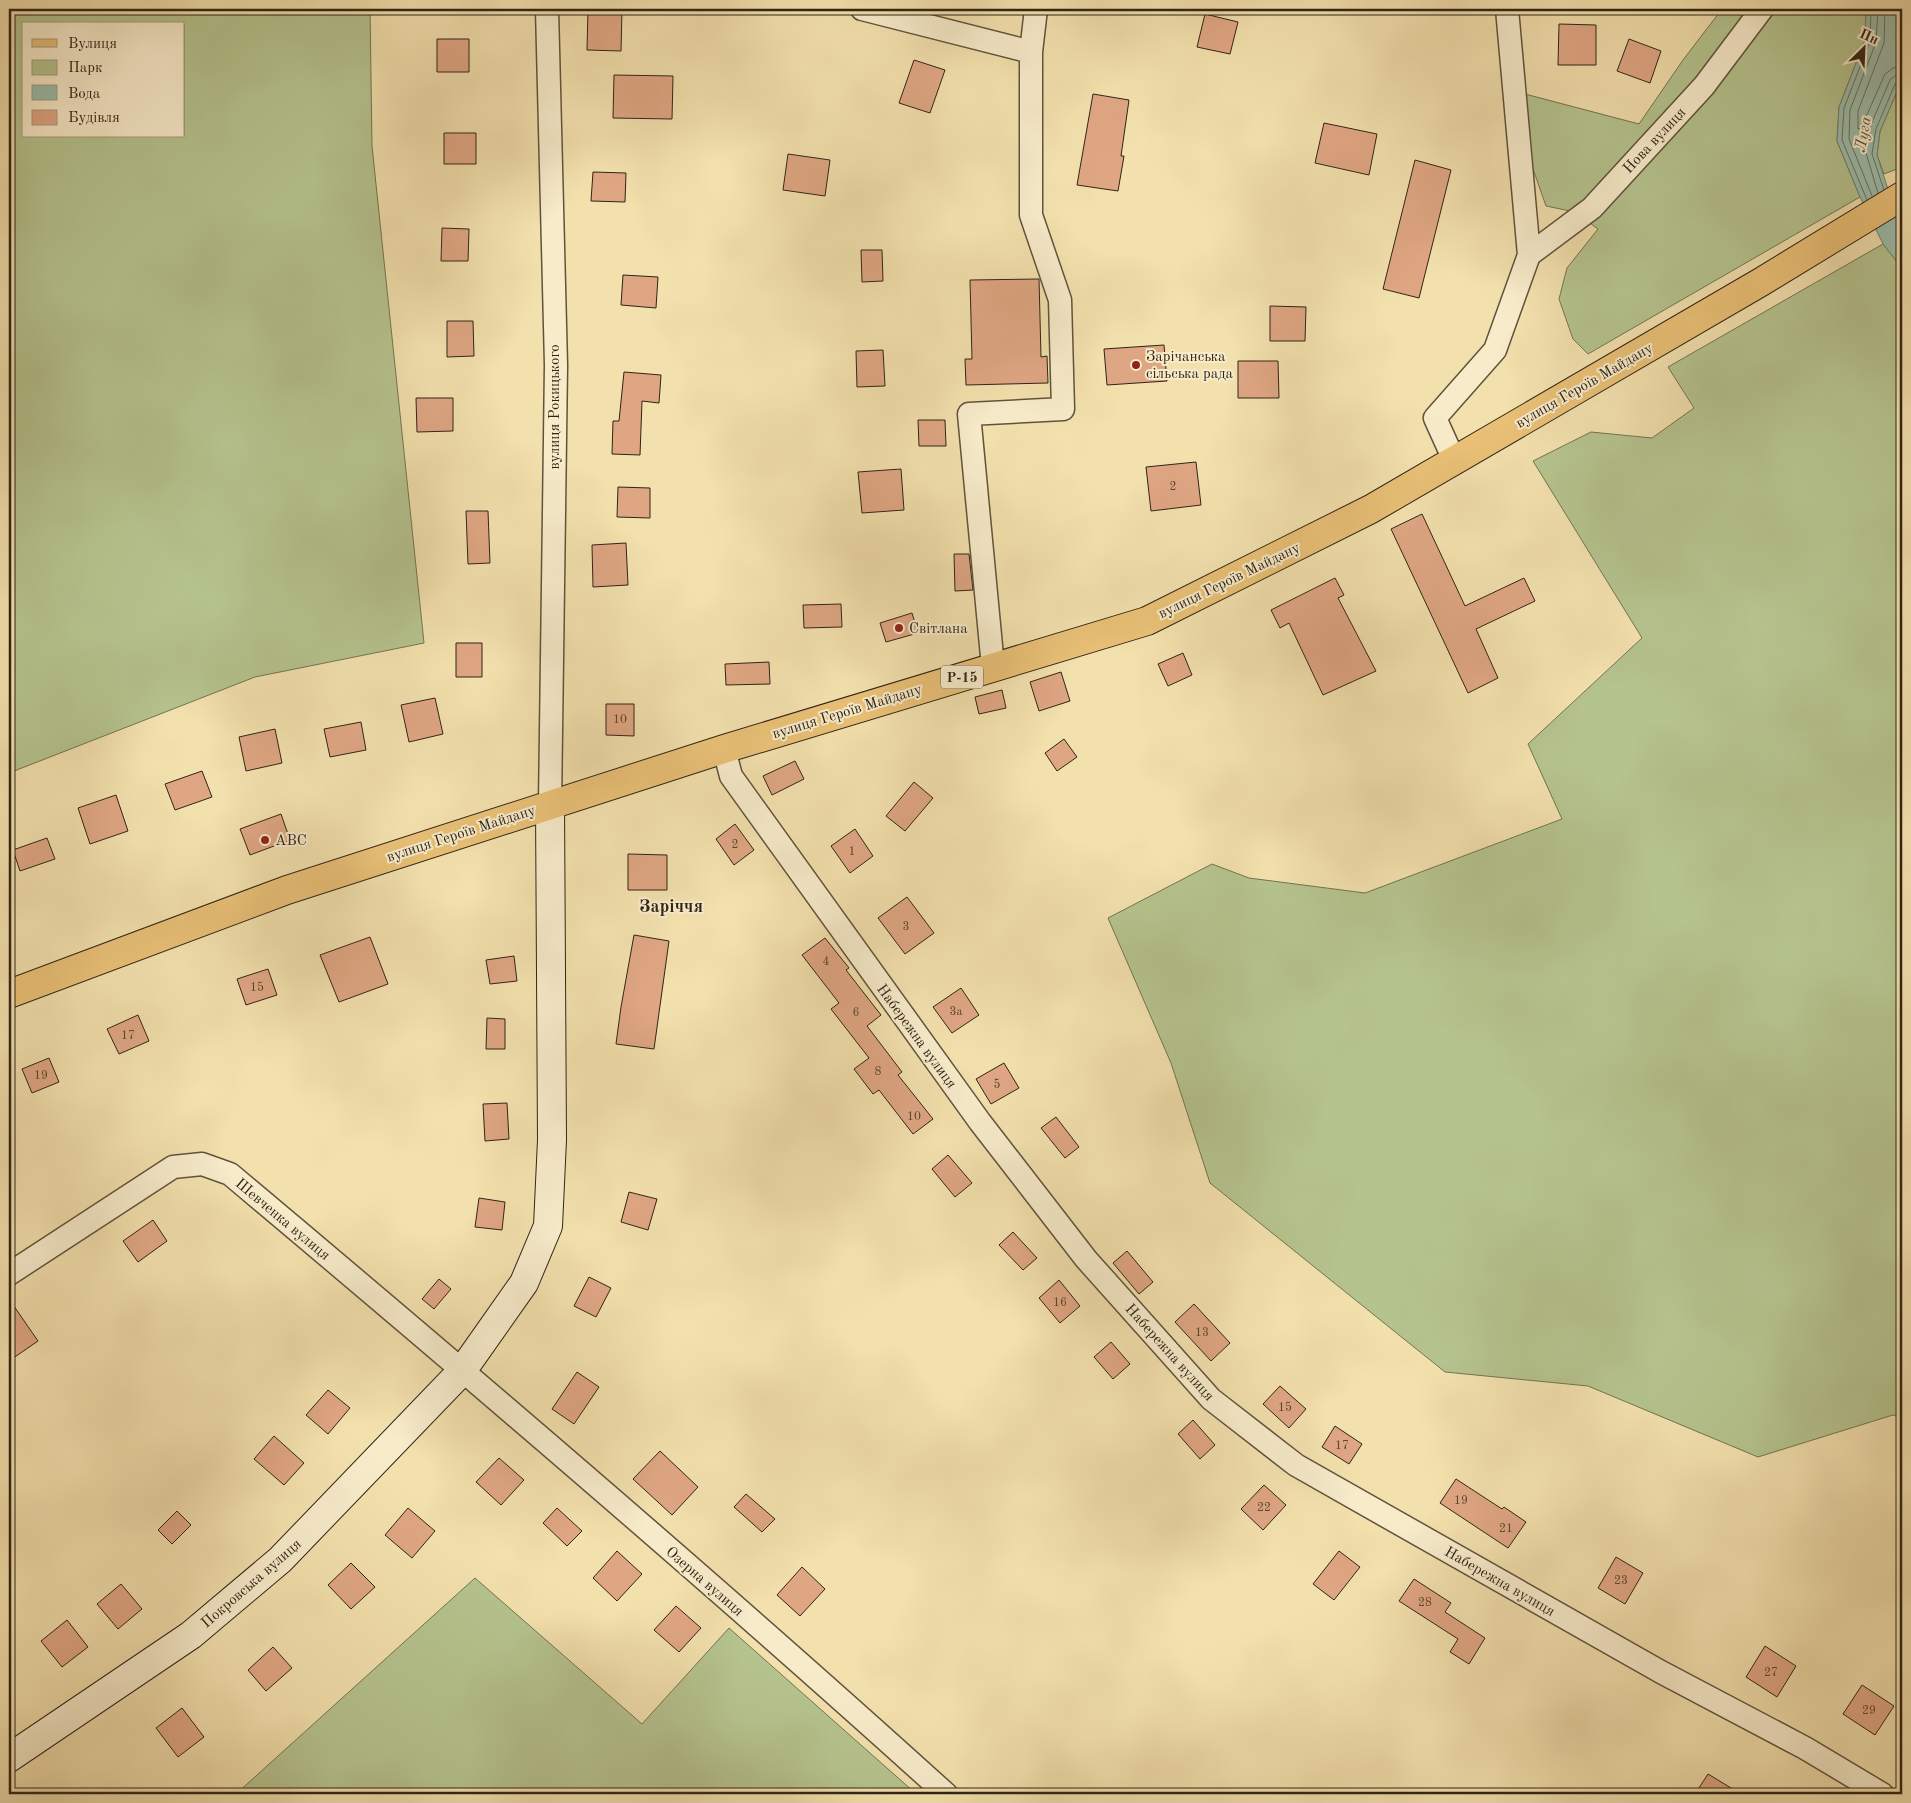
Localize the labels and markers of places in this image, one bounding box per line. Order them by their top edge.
place label: Зарічанська сільська рада [1146,350,1234,382]
marker: Зарічанська сільська рада [1130,359,1142,371]
marker: Світлана [893,622,905,634]
place label: Світлана [909,622,968,637]
marker: ABC [259,834,271,846]
place label: ABC [275,834,307,849]

